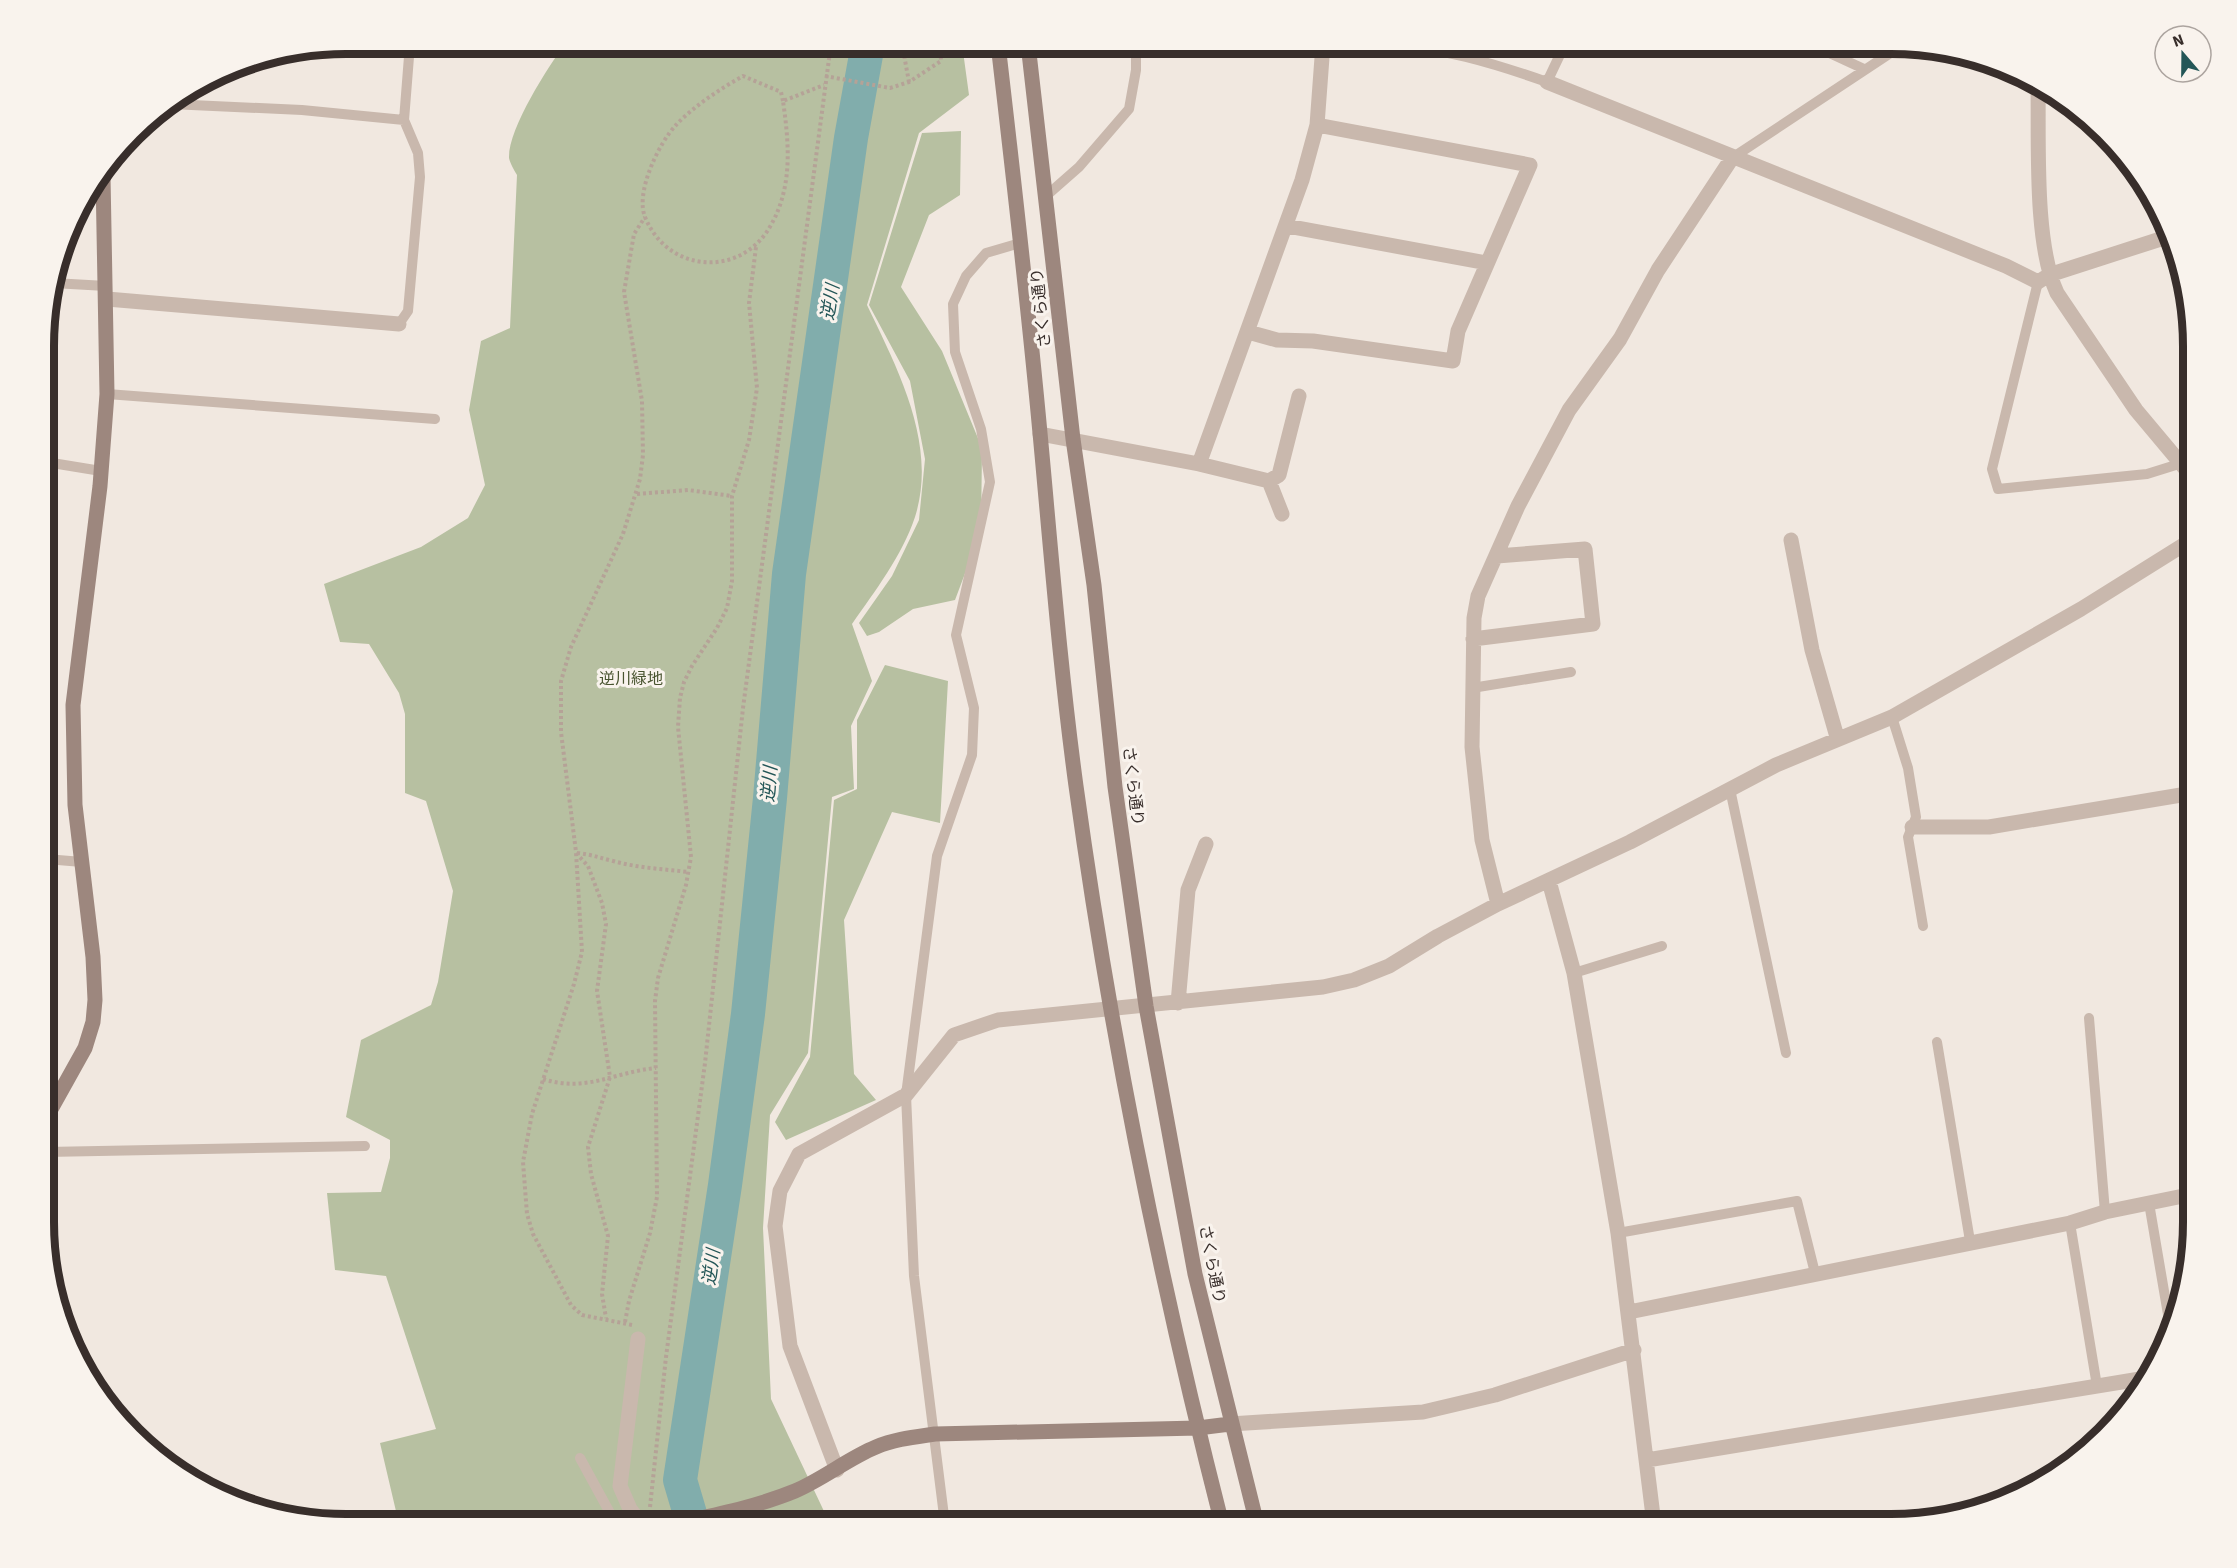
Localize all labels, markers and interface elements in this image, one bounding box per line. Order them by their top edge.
north arrow [2153,24,2213,84]
text: N [2169,29,2187,53]
street label: さくら通り [1026,267,1056,349]
water label: 逆川 [815,280,846,322]
park label: 逆川緑地 [599,668,663,690]
street label: さくら通り [1117,745,1149,827]
water label: 逆川 [755,763,784,803]
street label: さくら通り [1194,1223,1230,1306]
water label: 逆川 [697,1246,727,1287]

